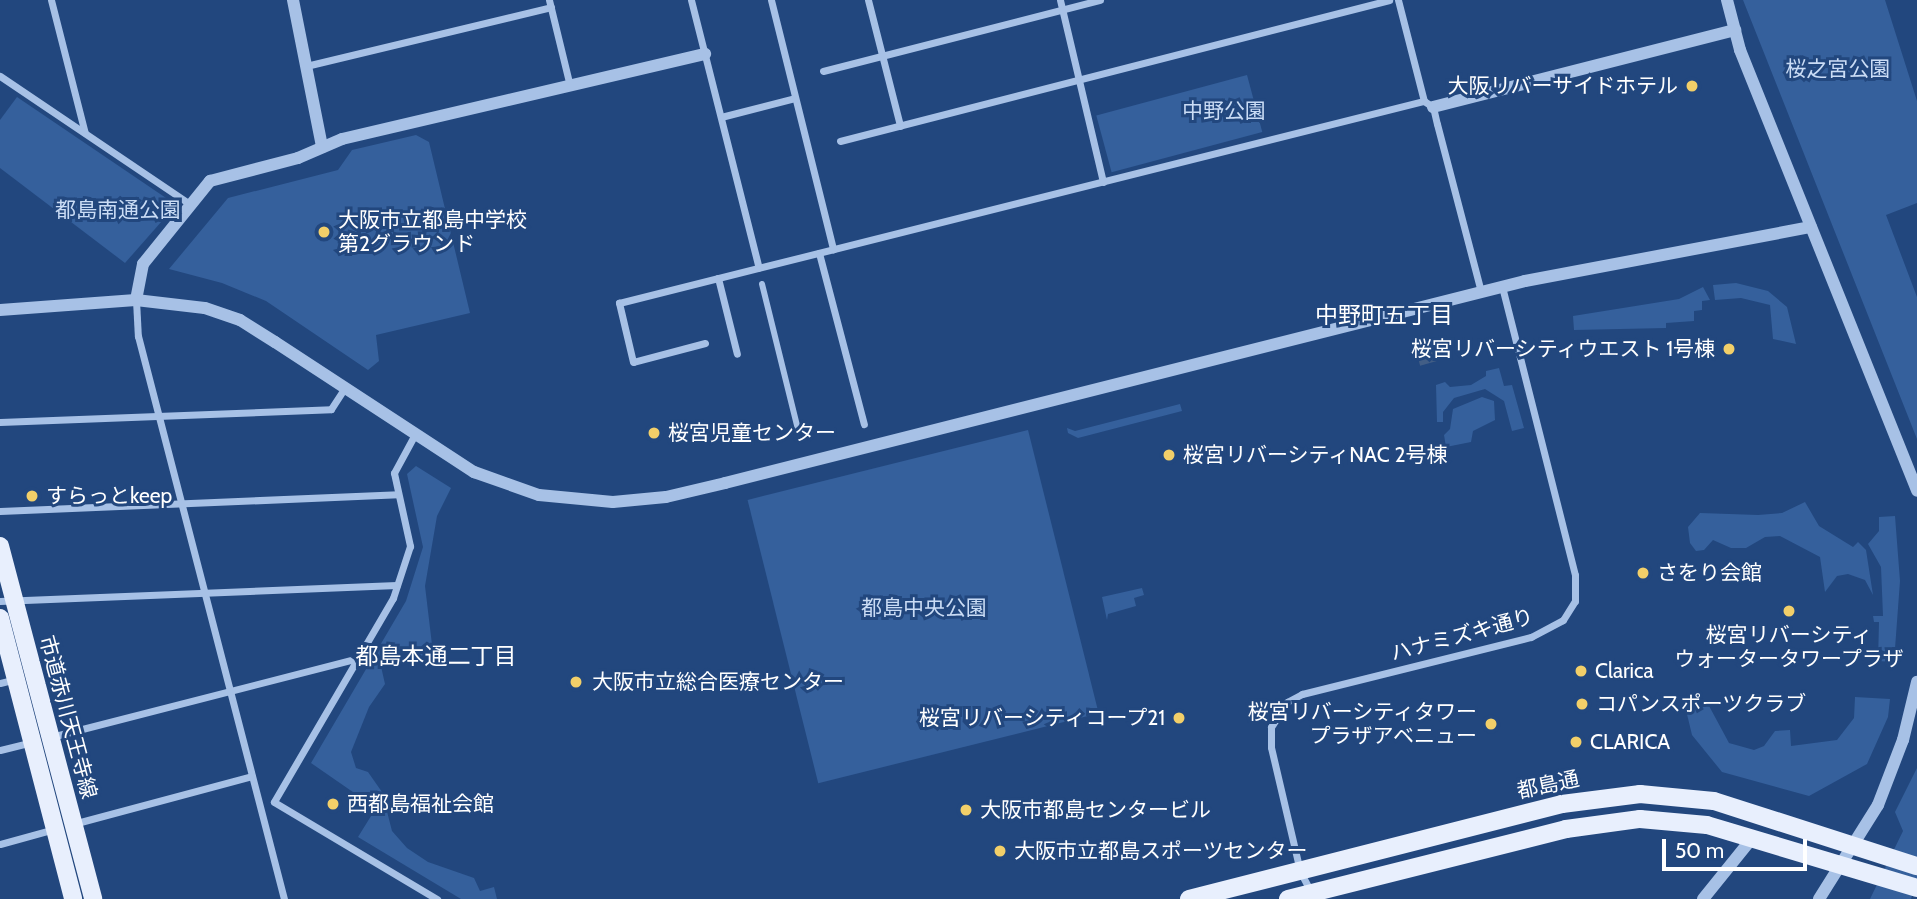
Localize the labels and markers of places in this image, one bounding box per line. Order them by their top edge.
place label: 大阪リバーサイドホテル [1447,73,1678,99]
marker: 大阪リバーサイドホテル [1684,78,1700,94]
place label: 大阪市立都島中学校 第2グラウンド [338,207,527,257]
marker: 大阪市立都島中学校 第2グラウンド [316,224,332,240]
place label: 桜宮リバーシティウエスト 1号棟 [1409,336,1715,362]
marker: 桜宮リバーシティウエスト 1号棟 [1721,341,1737,357]
place label: 桜宮児童センター [668,420,836,446]
marker: 桜宮児童センター [646,425,662,441]
place label: 桜宮リバーシティNAC 2号棟 [1183,442,1449,468]
marker: 桜宮リバーシティNAC 2号棟 [1161,447,1177,463]
place label: すらっとkeep [46,483,172,509]
marker: すらっとkeep [24,488,40,504]
place label: さをり会館 [1657,560,1762,586]
marker: さをり会館 [1635,565,1651,581]
marker: 桜宮リバーシティ ウォータータワープラザ [1781,603,1797,619]
place label: 桜宮リバーシティ ウォータータワープラザ [1674,622,1904,672]
place label: Clarica [1595,658,1654,684]
marker: Clarica [1573,663,1589,679]
place label: 大阪市立総合医療センター [592,669,844,695]
marker: 大阪市立総合医療センター [566,672,586,692]
place label: コパンスポーツクラブ [1596,691,1806,717]
marker: コパンスポーツクラブ [1574,696,1590,712]
place label: 桜宮リバーシティタワー プラザアベニュー [1246,699,1477,749]
place label: 桜宮リバーシティコープ21 [916,705,1165,731]
marker: 桜宮リバーシティコープ21 [1171,710,1187,726]
marker: 桜宮リバーシティタワー プラザアベニュー [1483,716,1499,732]
place label: CLARICA [1590,729,1670,755]
marker: CLARICA [1568,734,1584,750]
place label: 西都島福祉会館 [347,791,494,817]
marker: 西都島福祉会館 [325,796,341,812]
place label: 大阪市都島センタービル [980,797,1211,823]
marker: 大阪市都島センタービル [958,802,974,818]
place label: 大阪市立都島スポーツセンター [1014,838,1308,864]
marker: 大阪市立都島スポーツセンター [992,843,1008,859]

